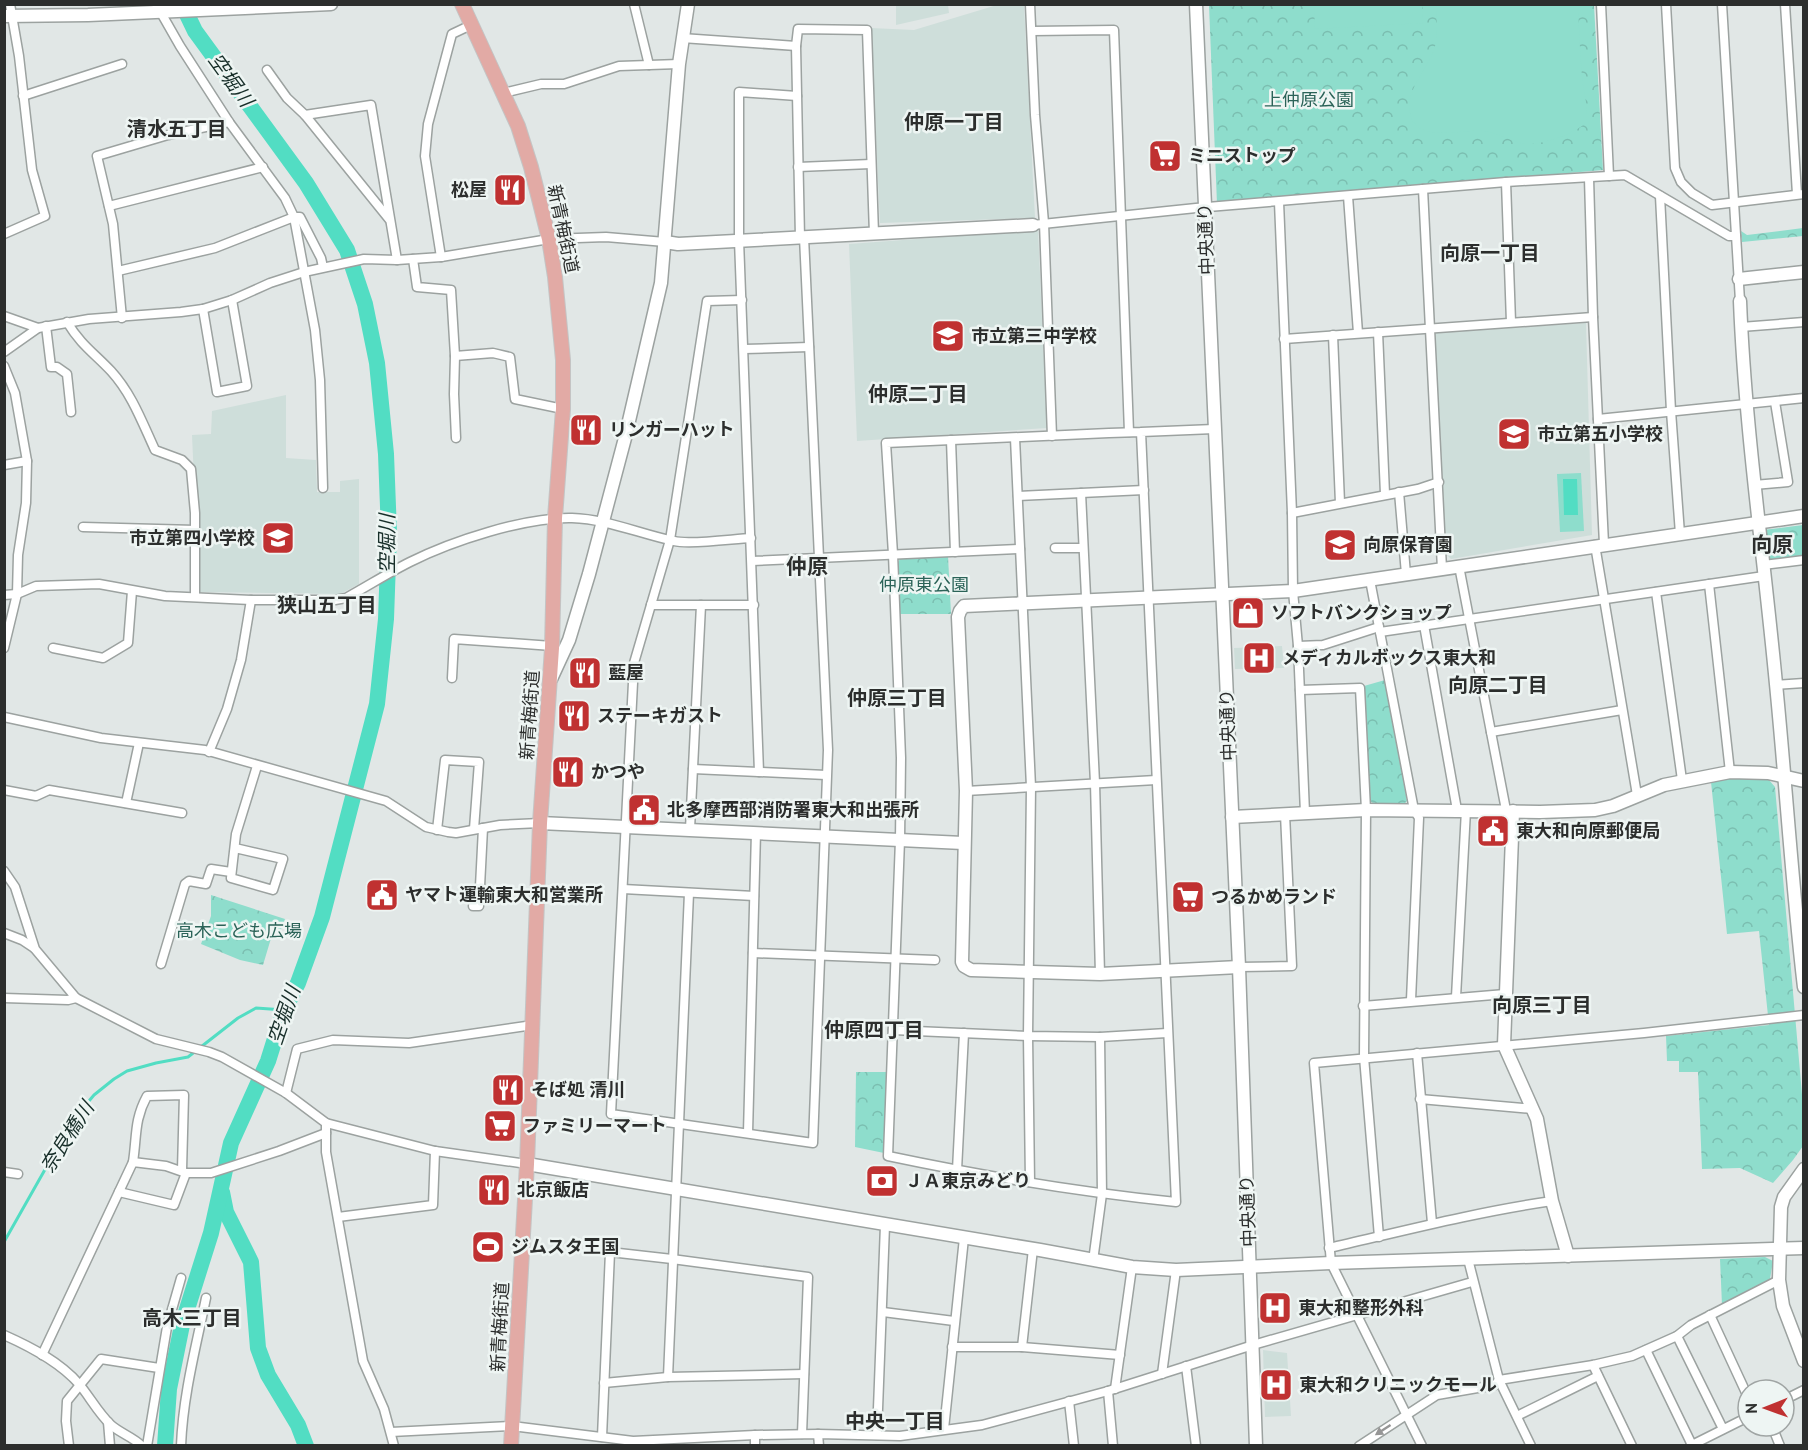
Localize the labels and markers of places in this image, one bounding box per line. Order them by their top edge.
supermarket icon: ミニストップ [1147,138,1183,174]
place label: ミニストップ [1188,144,1296,167]
restaurant icon: 松屋 [492,172,528,208]
place label: 松屋 [451,178,487,201]
school or university icon: 市立第三中学校 [930,318,966,354]
place label: 市立第三中学校 [971,324,1097,347]
restaurant icon: リンガーハット [568,412,604,448]
school or university icon: 市立第五小学校 [1496,416,1532,452]
place label: リンガーハット [609,418,735,441]
place label: 市立第五小学校 [1537,422,1663,445]
school or university icon: 市立第四小学校 [260,520,296,556]
place label: 市立第四小学校 [129,526,255,549]
school or university icon: 向原保育園 [1322,527,1358,563]
place label: 向原保育園 [1363,533,1453,556]
shop icon: ソフトバンクショップ [1230,595,1266,631]
place label: ソフトバンクショップ [1271,601,1452,624]
hospital icon: メディカルボックス東大和 [1241,640,1277,676]
place label: メディカルボックス東大和 [1282,646,1496,669]
restaurant icon: 藍屋 [567,655,603,691]
place label: 藍屋 [608,661,644,684]
restaurant icon: ステーキガスト [556,698,592,734]
place label: ステーキガスト [597,704,723,727]
restaurant icon: かつや [550,754,586,790]
place label: かつや [591,760,645,783]
public building icon: 北多摩西部消防署東大和出張所 [626,792,662,828]
place label: 北多摩西部消防署東大和出張所 [667,798,919,821]
public building icon: 東大和向原郵便局 [1475,813,1511,849]
place label: 東大和向原郵便局 [1516,819,1660,842]
public building icon: ヤマト運輸東大和営業所 [364,877,400,913]
supermarket icon: つるかめランド [1170,879,1206,915]
place label: ヤマト運輸東大和営業所 [405,883,603,906]
place label: つるかめランド [1211,885,1337,908]
restaurant icon: そば処 清川 [490,1072,526,1108]
place label: そば処 清川 [531,1078,626,1101]
supermarket icon: ファミリーマート [482,1108,518,1144]
place label: ファミリーマート [523,1114,667,1137]
bank icon: ＪＡ東京みどり [864,1163,900,1199]
place label: ＪＡ東京みどり [905,1169,1031,1192]
restaurant icon: 北京飯店 [476,1172,512,1208]
place label: 北京飯店 [517,1178,589,1201]
sports icon: ジムスタ王国 [470,1229,506,1265]
place label: ジムスタ王国 [511,1235,619,1258]
hospital icon: 東大和整形外科 [1257,1290,1293,1326]
place label: 東大和整形外科 [1298,1296,1424,1319]
hospital icon: 東大和クリニックモール [1258,1367,1294,1403]
place label: 東大和クリニックモール [1299,1373,1497,1396]

